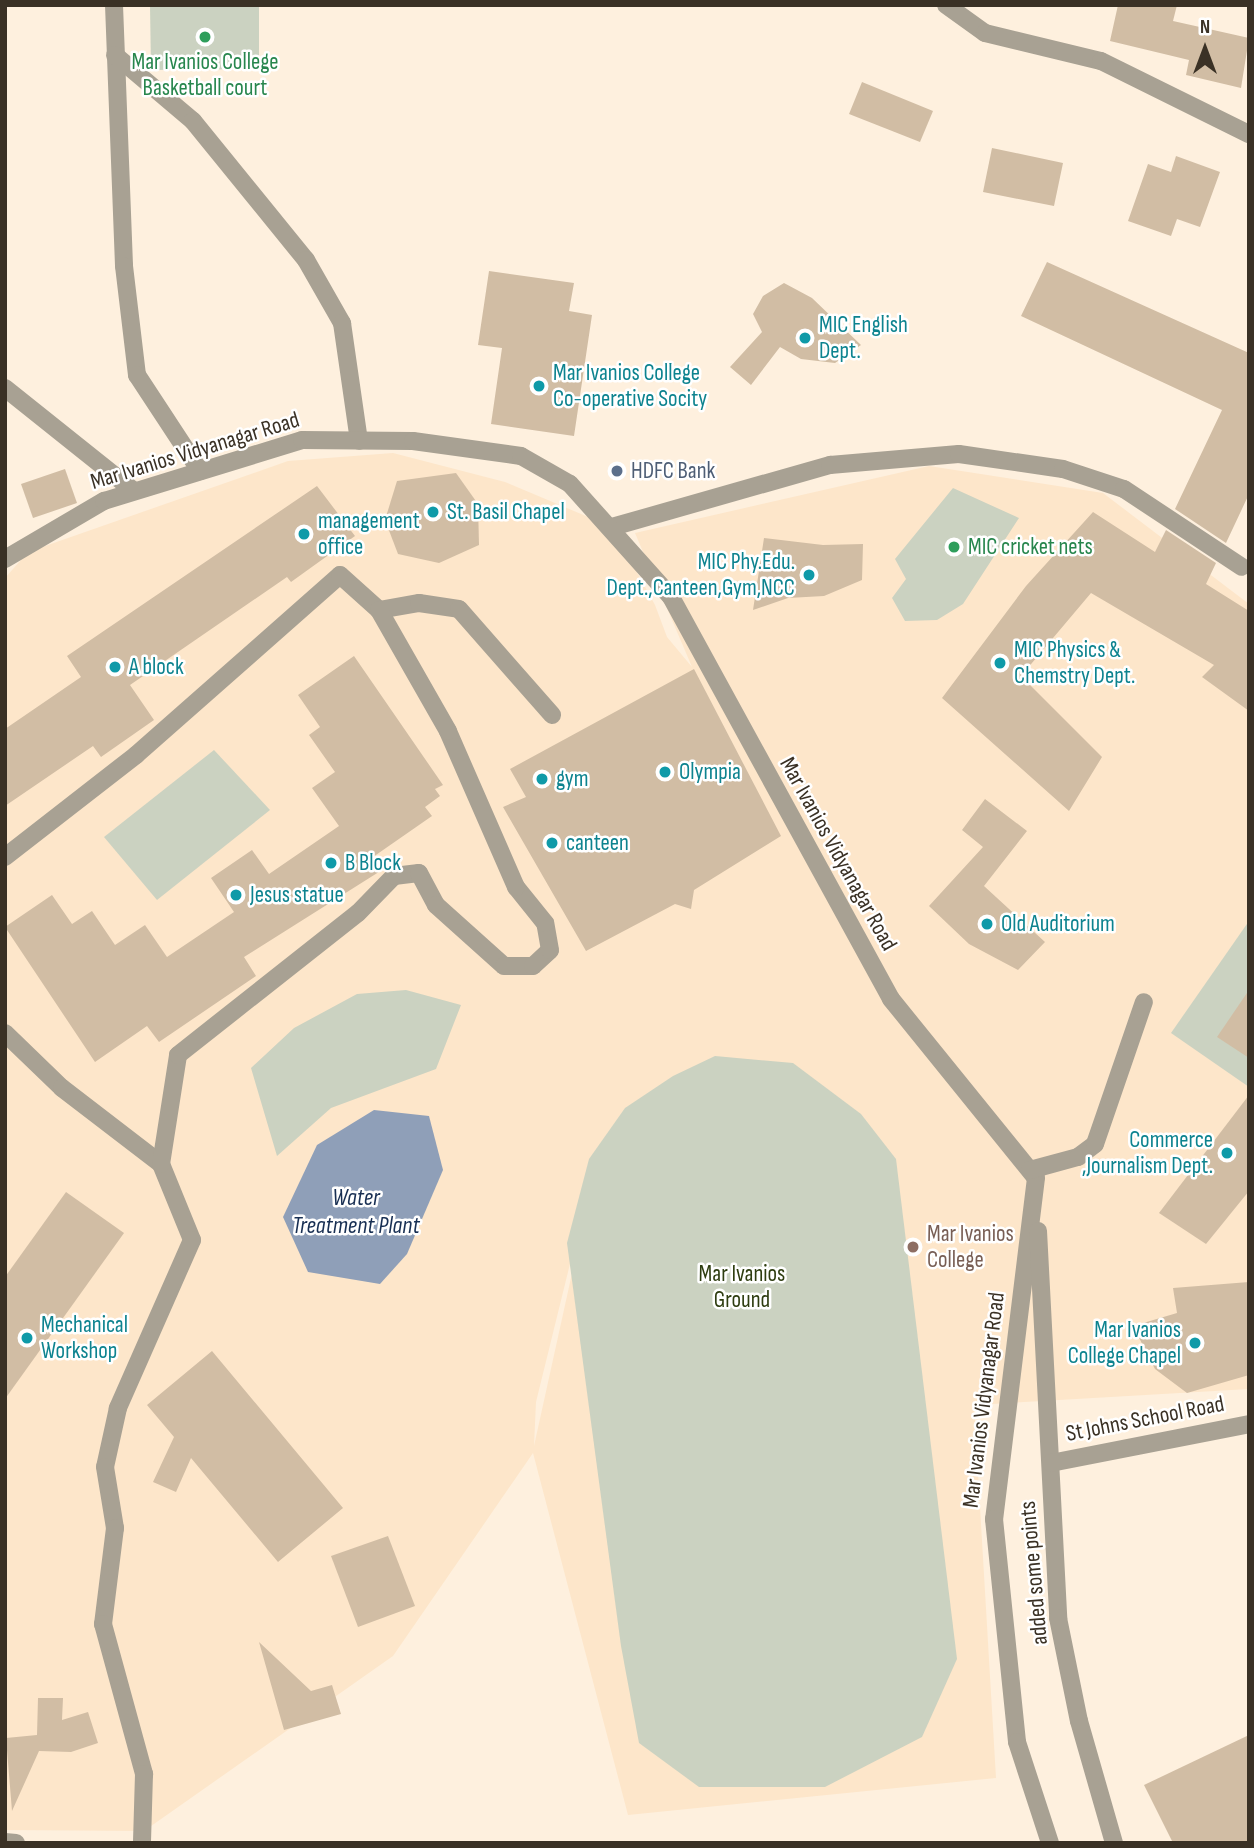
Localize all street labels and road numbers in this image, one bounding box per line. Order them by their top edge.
street label: Mar Ivanios Vidyanagar Road [87,406,303,496]
street label: Mar Ivanios Vidyanagar Road [773,752,903,956]
street label: Mar Ivanios Vidyanagar Road [957,1291,1011,1509]
street label: St Johns School Road [1064,1390,1226,1448]
street label: added some points [1014,1500,1054,1646]

